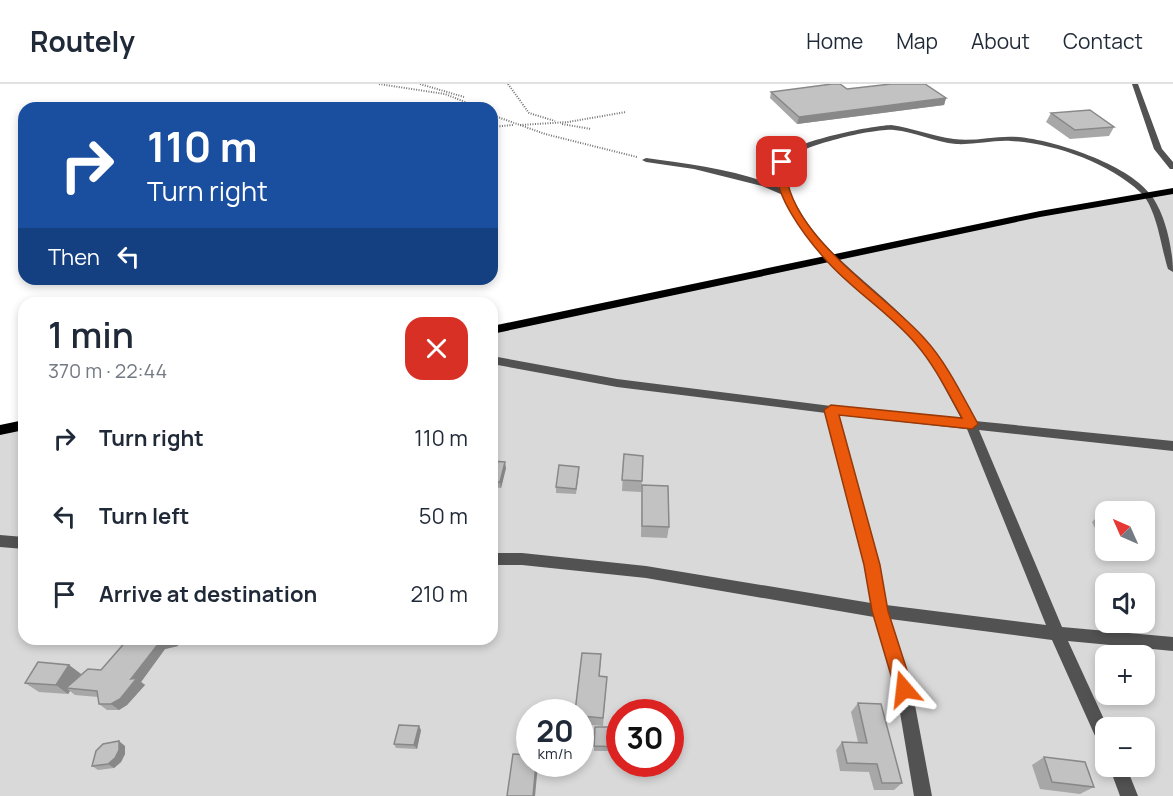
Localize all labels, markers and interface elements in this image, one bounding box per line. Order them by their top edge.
text: Routely [30,22,135,60]
text: Home [806,27,863,55]
text: Map [896,27,938,55]
text: About [971,27,1030,55]
text: Contact [1063,27,1143,55]
text: 110 m [147,117,258,175]
icon: right [48,126,126,204]
pin [756,136,807,187]
icon: arrive [765,145,798,178]
text: Turn right [147,172,268,209]
icon: left [112,240,145,273]
text: Then [48,242,100,272]
text: 1 min [48,310,134,359]
button: close [405,317,468,380]
text: 370 m · 22:44 [48,357,167,384]
icon: right [48,422,81,455]
text: Turn right [99,423,204,453]
text: 110 m [414,423,468,453]
icon: left [48,500,81,533]
text: Turn left [99,501,189,531]
text: 50 m [419,501,468,531]
north arrow [1095,501,1155,561]
map controls [1095,501,1155,777]
button: sound [1095,573,1155,633]
icon: arrive [48,578,81,611]
text: Arrive at destination [99,579,317,609]
text: 210 m [410,579,468,609]
button: + [1095,645,1155,705]
position arrow [872,657,936,721]
speed limit sign: 30 [606,699,684,777]
text: 20 [536,710,574,751]
button: − [1095,717,1155,777]
text: km/h [538,743,572,764]

